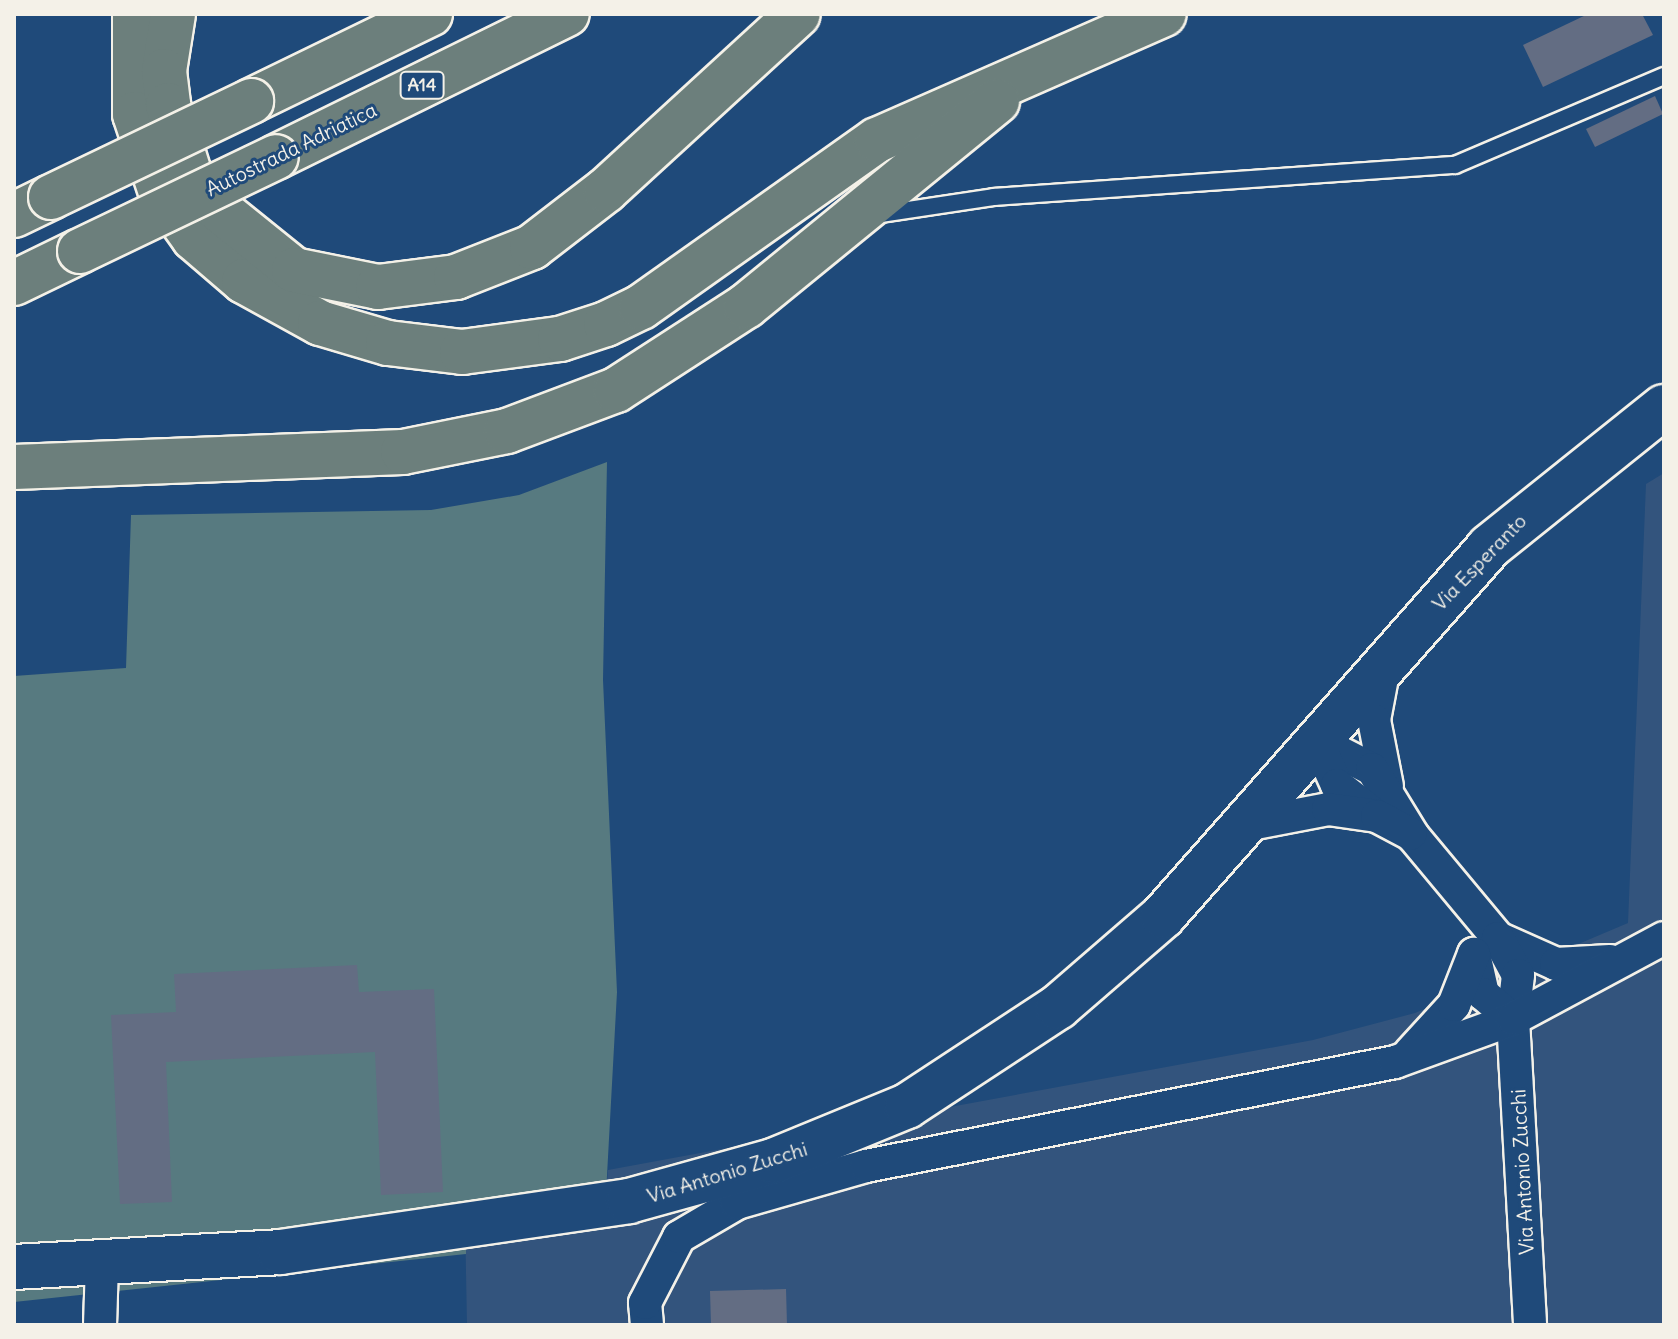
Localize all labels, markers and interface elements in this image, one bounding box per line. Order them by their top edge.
road number: A14 [398,71,446,99]
street label: Autostrada Adriatica [202,97,380,201]
street label: Via Esperanto [1427,509,1531,615]
street label: Via Antonio Zucchi [1506,1088,1538,1256]
street label: Via Antonio Zucchi [644,1136,810,1208]

